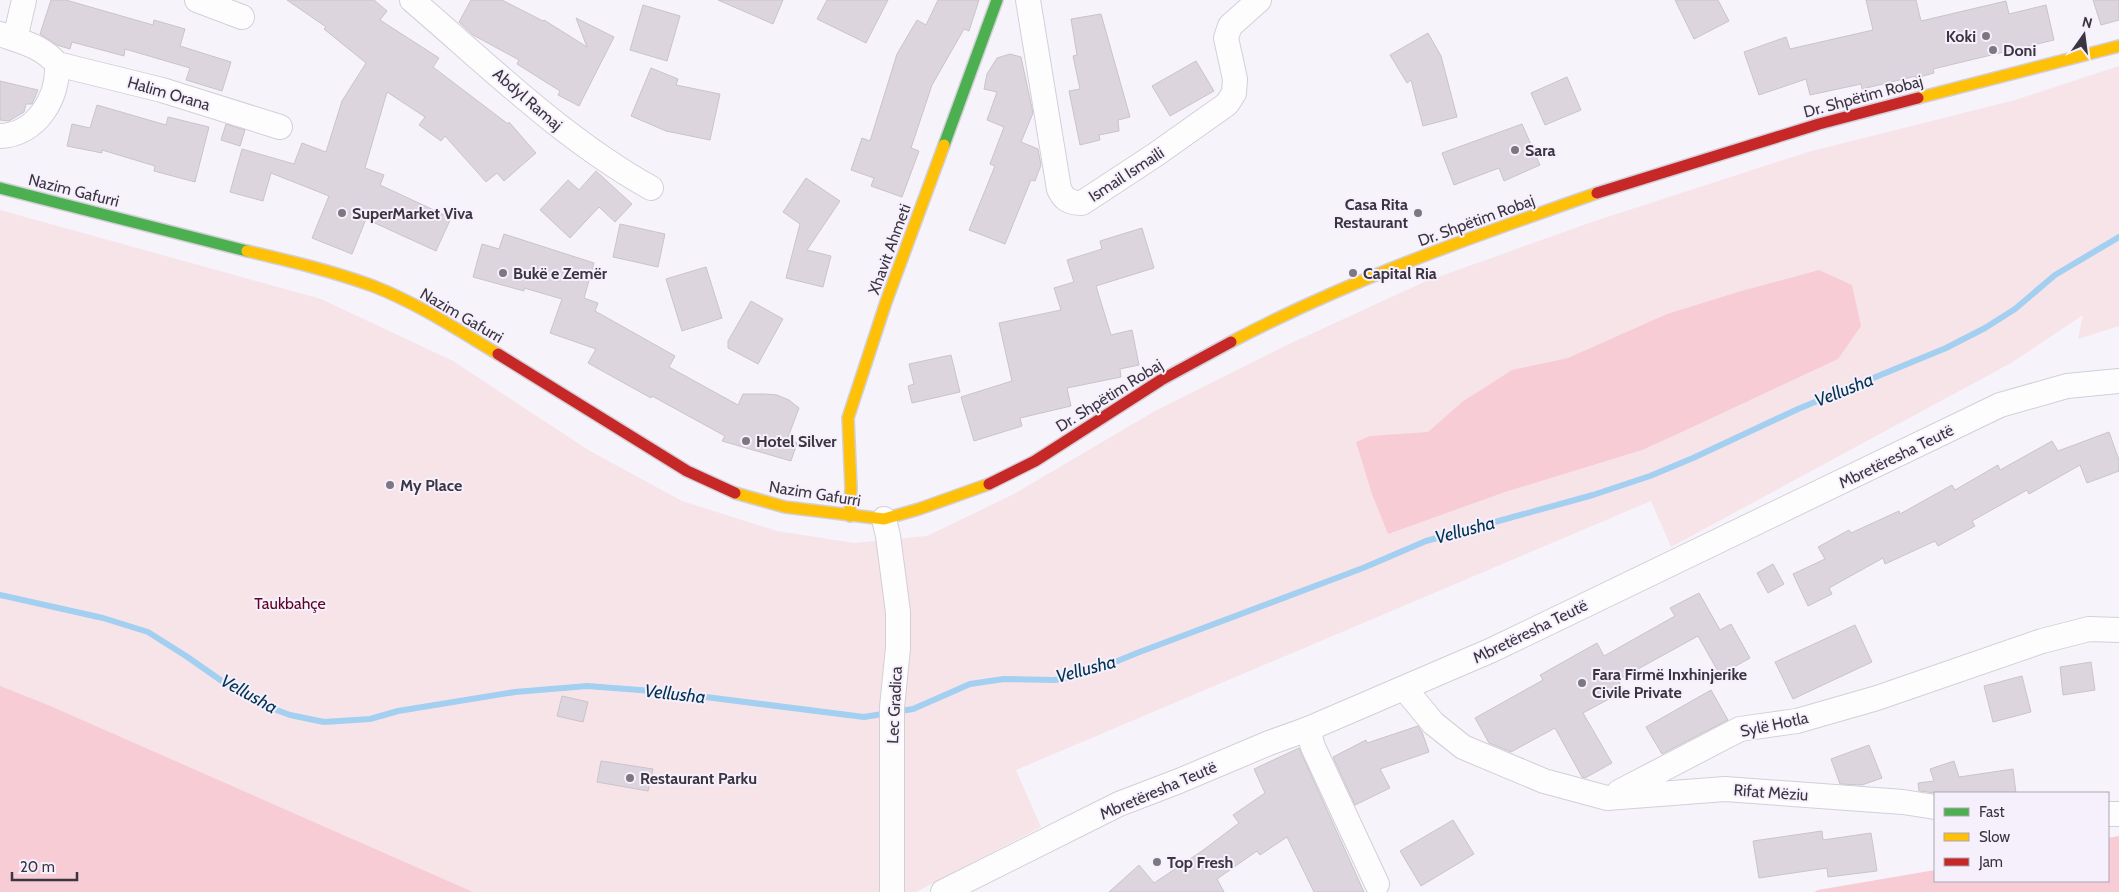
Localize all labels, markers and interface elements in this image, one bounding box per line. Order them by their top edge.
north arrow [2059,10,2109,60]
text: N [2080,12,2094,32]
place label: Koki [1946,27,1976,46]
marker: Koki [1980,30,1992,42]
place label: Doni [2003,41,2036,60]
marker: Doni [1987,44,1999,56]
street label: Abdyl Ramaj [489,64,566,135]
street label: Dr. Shpëtim Robaj [1801,71,1925,122]
street label: Halim Orana [125,73,213,114]
place label: Sara [1525,141,1555,160]
street label: Ismail Ismaili [1085,143,1167,206]
marker: Sara [1509,144,1521,156]
street label: Nazim Gafurri [27,170,121,211]
street label: Dr. Shpëtim Robaj [1415,191,1537,250]
place label: Casa Rita Restaurant [1334,195,1408,232]
street label: Xhavit Ahmeti [864,201,915,297]
place label: SuperMarket Viva [352,204,473,223]
marker: SuperMarket Viva [336,207,348,219]
marker: Casa Rita Restaurant [1412,207,1424,219]
place label: Bukë e Zemër [513,264,608,283]
place label: Capital Ria [1363,264,1437,283]
marker: Bukë e Zemër [497,267,509,279]
marker: Capital Ria [1347,267,1359,279]
street label: Nazim Gafurri [417,284,507,347]
street label: Dr. Shpëtim Robaj [1052,355,1166,436]
water label: Vellusha [1811,368,1877,412]
street label: Mbretëresha Teutë [1836,420,1957,492]
place label: Hotel Silver [756,432,837,451]
marker: Hotel Silver [740,435,752,447]
place label: My Place [400,476,462,495]
street label: Nazim Gafurri [768,477,862,510]
marker: My Place [384,479,396,491]
water label: Vellusha [1433,511,1497,549]
park label: Taukbahçe [254,594,326,613]
street label: Mbretëresha Teutë [1470,595,1591,667]
water label: Vellusha [1054,650,1118,688]
place label: Fara Firmë Inxhinjerike Civile Private [1592,665,1747,702]
street label: Lec Gradica [883,666,906,744]
water label: Vellusha [217,670,281,718]
marker: Fara Firmë Inxhinjerike Civile Private [1576,677,1588,689]
water label: Vellusha [643,680,707,708]
street label: Sylë Hotla [1738,708,1810,741]
street label: Mbretëresha Teutë [1097,757,1220,824]
place label: Restaurant Parku [640,769,757,788]
marker: Restaurant Parku [624,772,636,784]
street label: Rifat Mëziu [1733,780,1809,805]
legend [1934,792,2109,882]
text: Fast [1979,803,2004,821]
text: Slow [1979,828,2010,846]
scale bar [12,850,78,882]
place label: Top Fresh [1167,853,1233,872]
text: Jam [1978,853,2003,871]
marker: Top Fresh [1151,856,1163,868]
text: 20 m [20,858,55,876]

